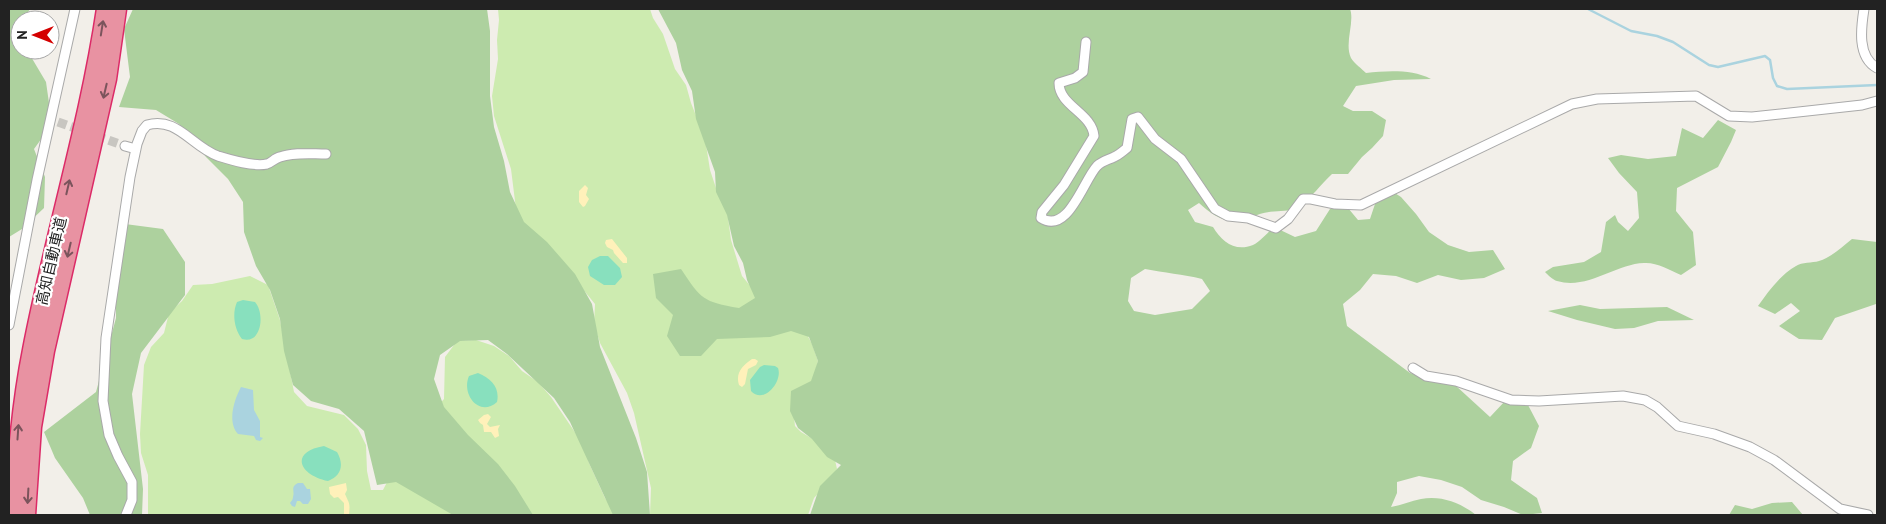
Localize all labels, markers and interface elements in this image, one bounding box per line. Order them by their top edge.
north arrow [10,10,60,60]
one-way arrow [97,20,107,36]
text: N [13,30,31,40]
one-way arrow [100,83,109,99]
one-way arrow [64,179,73,195]
street label: 高知自動車道 [32,215,70,307]
one-way arrow [64,241,73,257]
one-way arrow [14,424,23,440]
one-way arrow [23,488,32,504]

